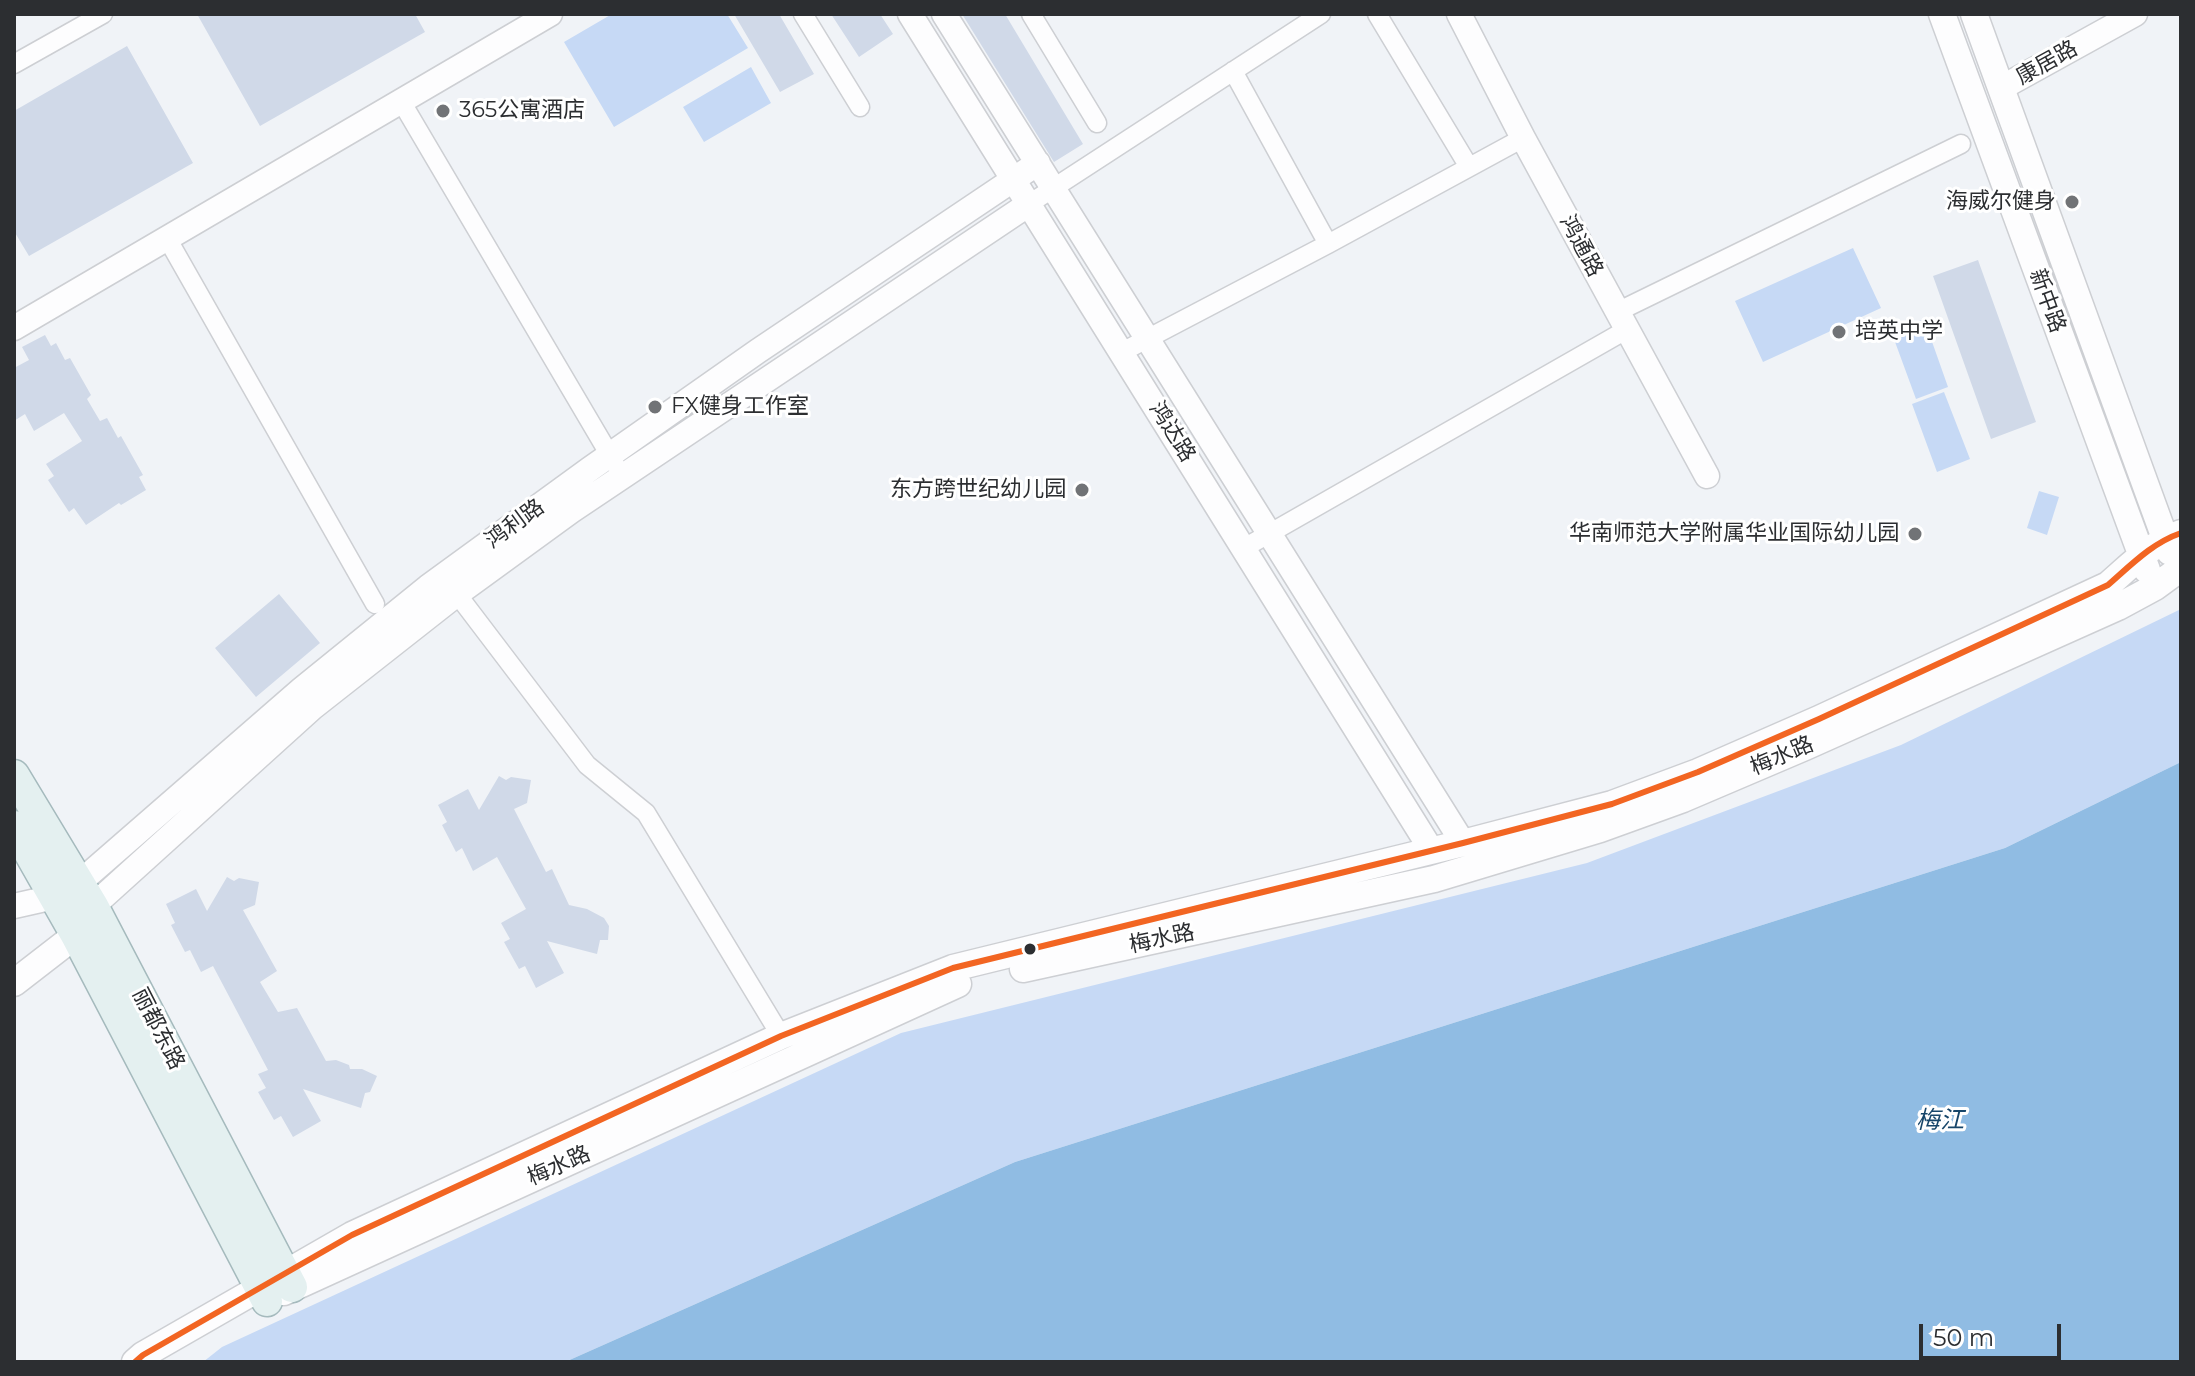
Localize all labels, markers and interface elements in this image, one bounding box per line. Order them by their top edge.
street label: 康居路 [2012,35,2082,91]
place label: 365公寓酒店 [459,98,585,124]
marker: 365公寓酒店 [434,102,452,120]
place label: 海威尔健身 [1946,189,2056,215]
marker: 海威尔健身 [2063,193,2081,211]
street label: 鸿通路 [1554,211,1608,281]
street label: 新中路 [2023,265,2071,337]
place label: 培英中学 [1855,319,1943,345]
marker: 培英中学 [1830,323,1848,341]
place label: FX健身工作室 [671,394,809,420]
street label: 鸿达路 [1143,397,1201,467]
marker: FX健身工作室 [646,398,664,416]
place label: 东方跨世纪幼儿园 [890,477,1066,503]
marker: 东方跨世纪幼儿园 [1073,481,1091,499]
street label: 鸿利路 [481,494,549,554]
place label: 华南师范大学附属华业国际幼儿园 [1569,521,1899,547]
marker: 华南师范大学附属华业国际幼儿园 [1906,525,1924,543]
street label: 梅水路 [1746,731,1818,781]
street label: 梅水路 [1127,919,1197,959]
unlabelled marker [1022,941,1038,957]
street label: 丽都东路 [126,984,190,1074]
water label: 梅江 [1916,1107,1964,1135]
street label: 梅水路 [523,1141,595,1191]
scale bar [1923,1308,2065,1358]
text: 50 m [1933,1323,1994,1352]

